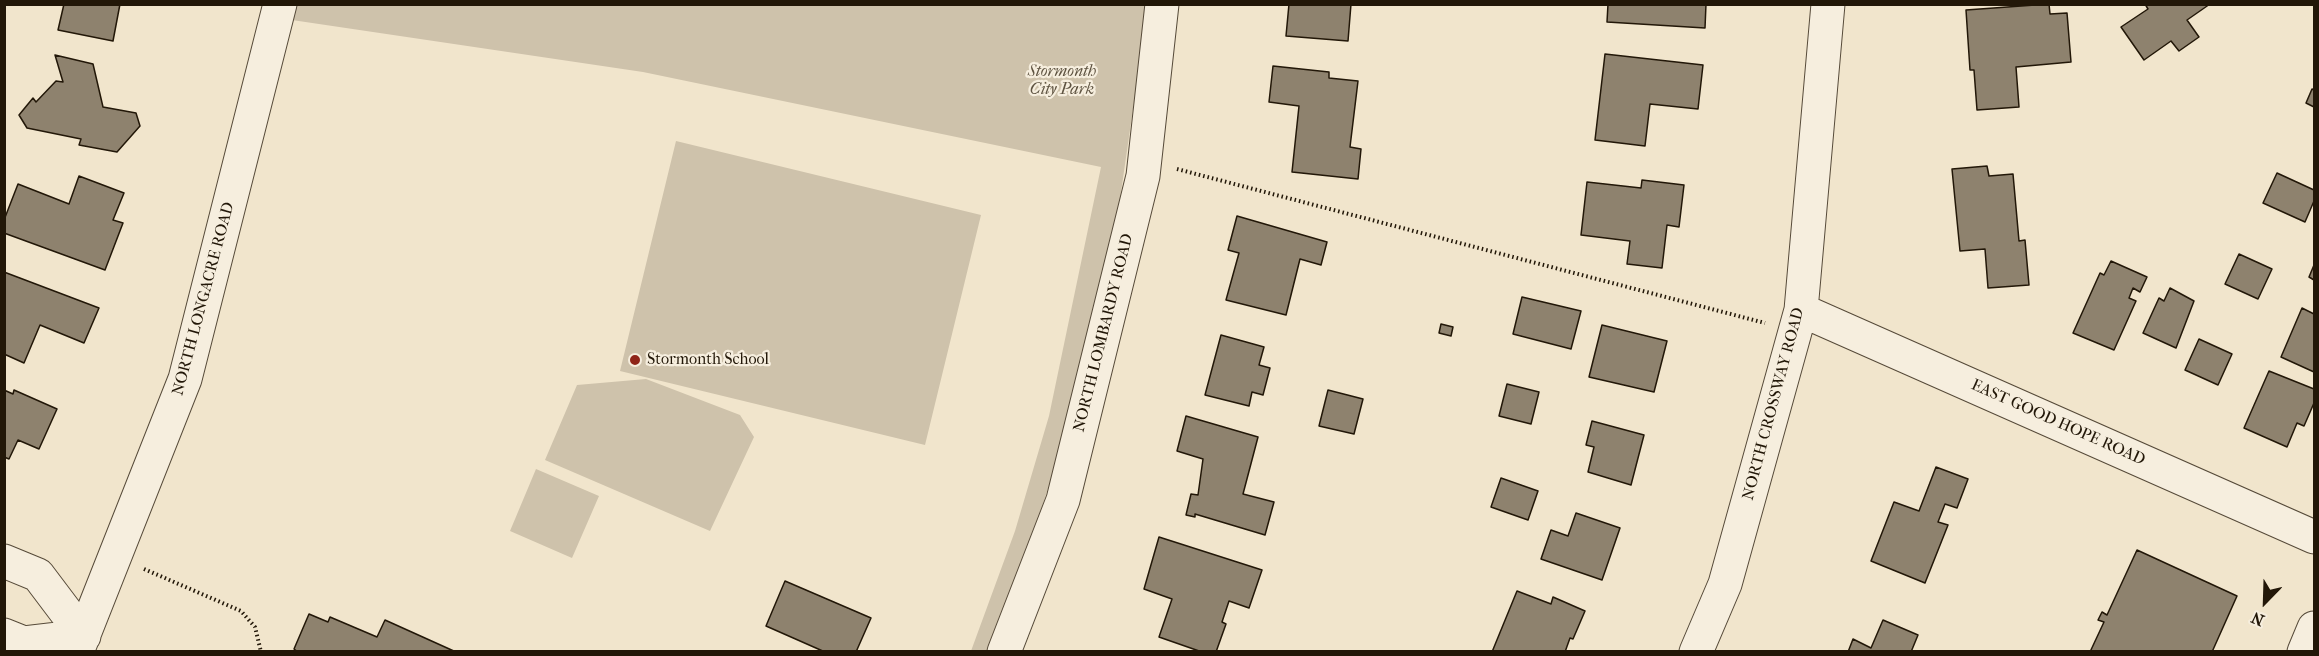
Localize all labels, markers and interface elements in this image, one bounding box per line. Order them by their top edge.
park label: Stormonth City Park [1028,62,1096,100]
street label: NORTH LONGACRE ROAD [169,200,239,398]
street label: NORTH LOMBARDY ROAD [1070,232,1138,434]
street label: NORTH CROSSWAY ROAD [1739,306,1809,502]
place label: Stormonth School [647,350,769,370]
marker: Stormonth School [628,353,642,367]
street label: EAST GOOD HOPE ROAD [1968,376,2148,470]
north arrow [2235,572,2295,632]
text: N [2248,608,2267,630]

